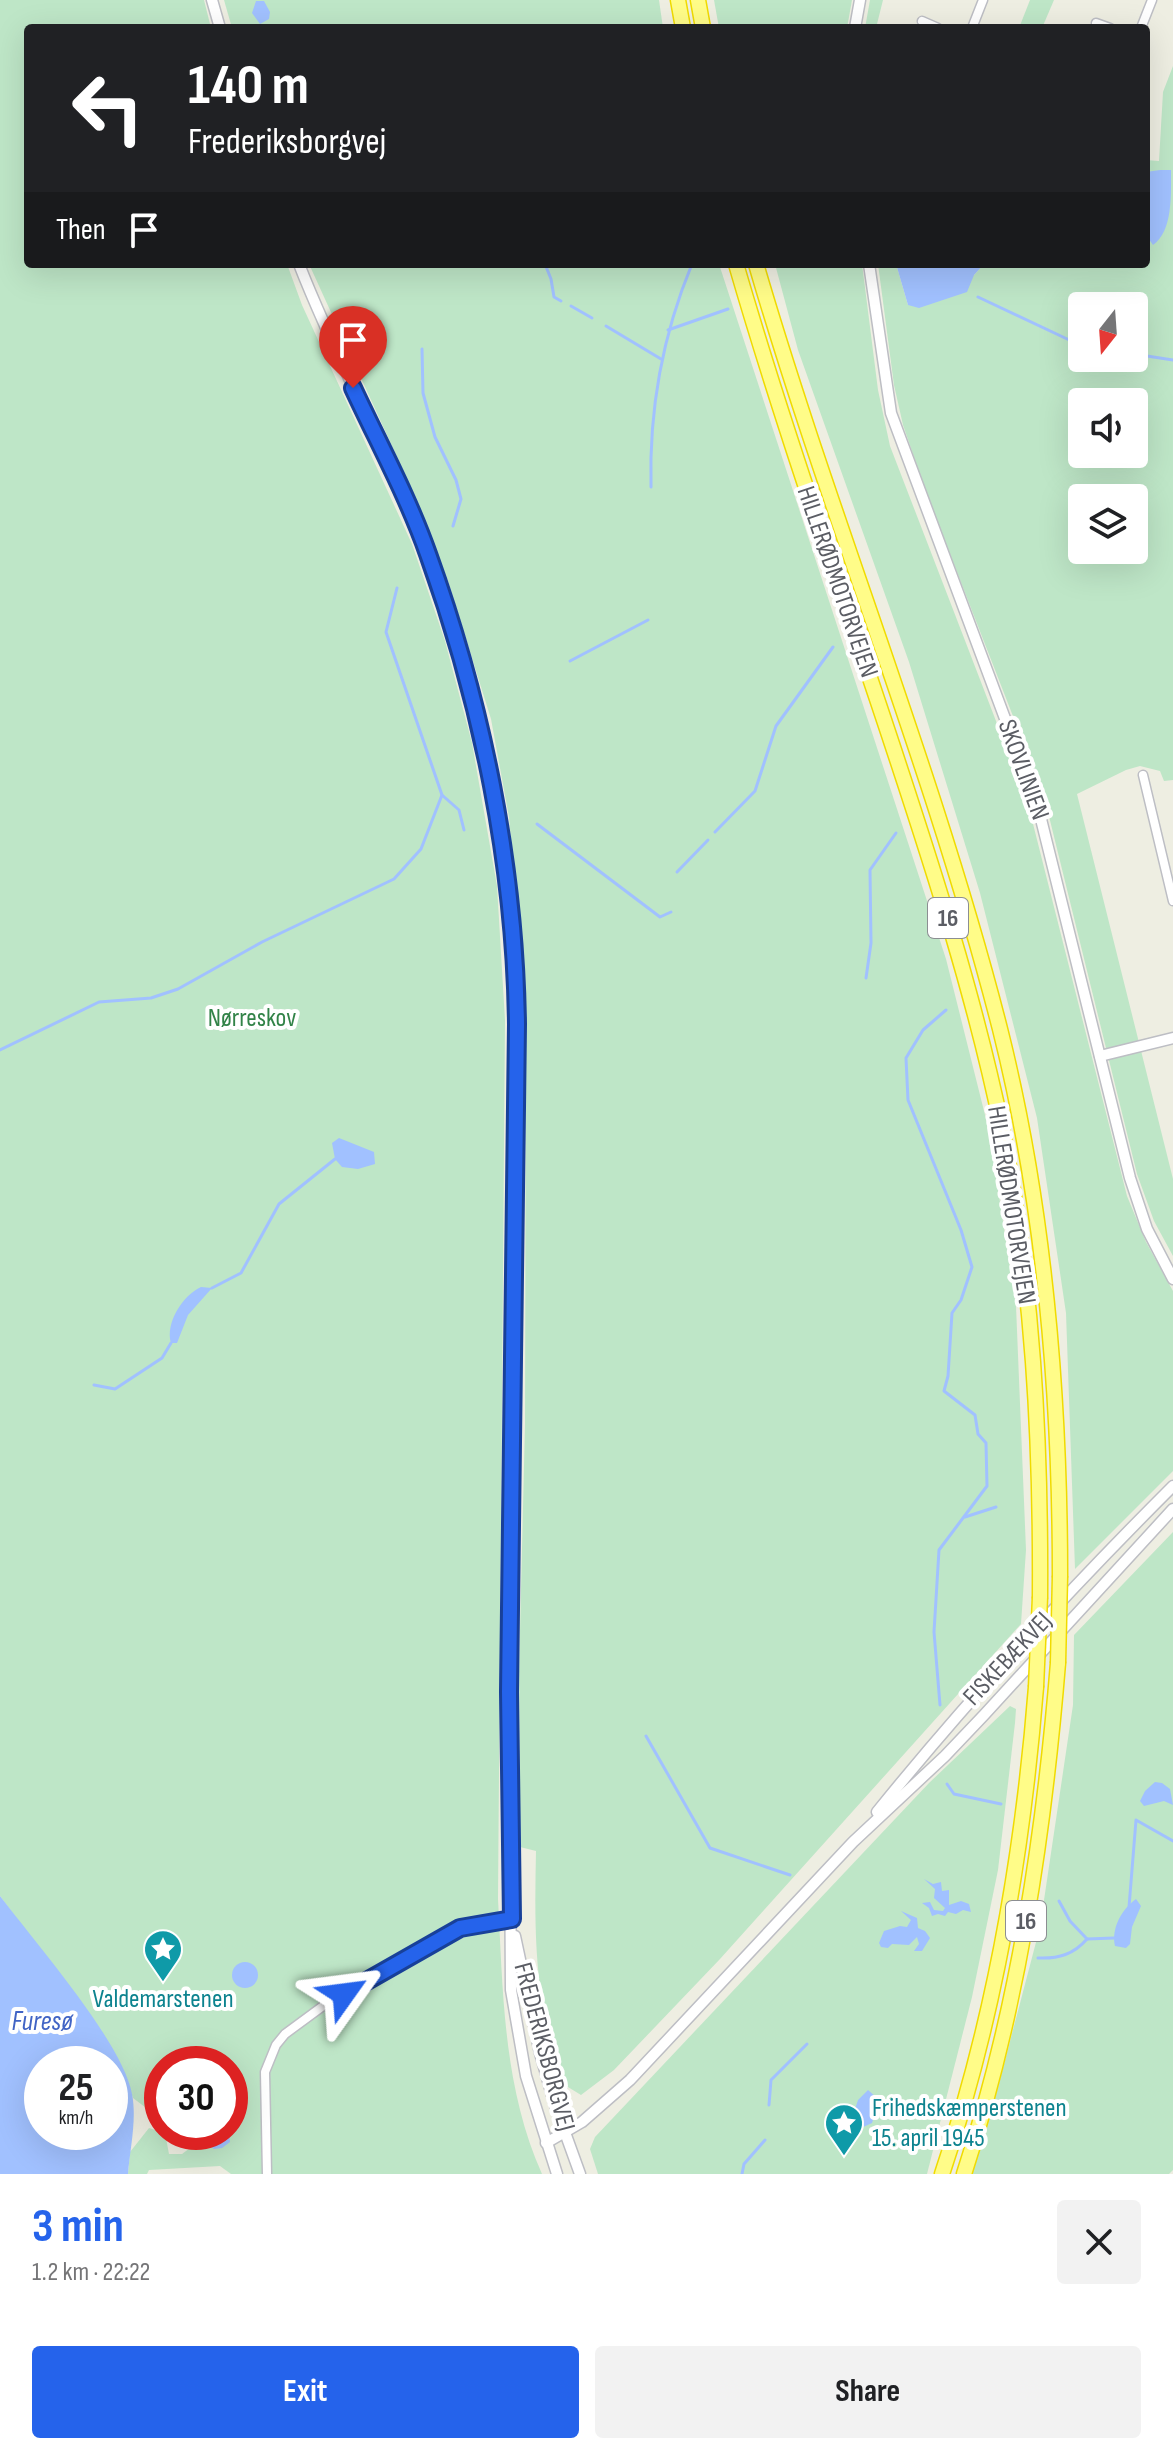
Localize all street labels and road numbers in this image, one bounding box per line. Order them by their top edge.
street label: HILLERØDMOTORVEJEN [790,482,884,682]
street label: SKOVLINIEN [991,716,1055,824]
road number: 16 [928,898,968,938]
street label: HILLERØDMOTORVEJEN [980,1104,1042,1306]
street label: FISKEBÆKVEJ [957,1606,1059,1712]
road number: 16 [1006,1901,1046,1941]
street label: FREDERIKSBORGVEJ [507,1959,581,2135]

